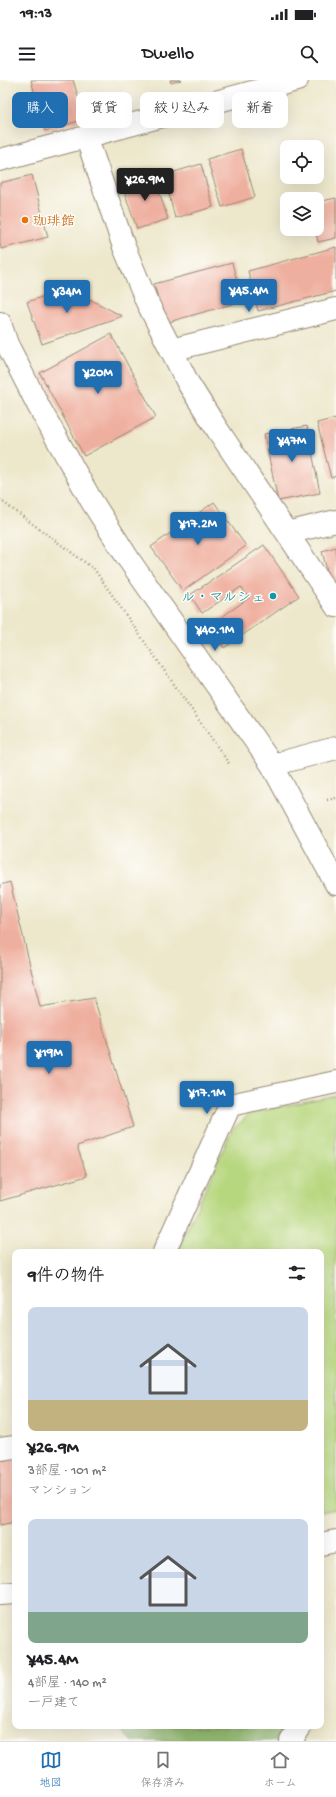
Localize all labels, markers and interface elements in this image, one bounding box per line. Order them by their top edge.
text: 19:13 [20,5,52,23]
icon: menu [16,43,38,65]
icon: search [298,43,320,65]
text: Dwello [142,44,194,65]
chip: 購入 [12,92,68,128]
chip: 賃貸 [76,92,132,128]
chip: 絞り込み [140,92,224,128]
chip: 新着 [232,92,288,128]
map controls [280,140,324,236]
button: locate [280,140,324,184]
pin: ¥26.9M [112,168,178,202]
text: ¥26.9M [126,173,164,188]
button: layers [280,192,324,236]
place label: 珈琲館 [33,214,75,231]
marker: 珈琲館 [20,215,30,225]
pin: ¥45.4M [216,279,282,313]
pin: ¥34M [43,280,91,314]
text: ¥45.4M [230,284,268,299]
text: ¥34M [53,285,81,300]
pin: ¥20M [74,361,122,395]
text: ¥20M [84,366,112,381]
pin: ¥47M [268,429,316,463]
text: ¥47M [278,434,306,449]
pin: ¥17.2M [165,512,231,546]
text: ¥17.2M [179,517,217,532]
place label: ル・マルシェ [181,590,265,607]
marker: ル・マルシェ [268,591,278,601]
pin: ¥40.1M [182,618,248,652]
text: ¥40.1M [196,623,234,638]
pin: ¥19M [25,1041,73,1075]
text: ¥19M [36,1046,62,1061]
pin: ¥17.1M [174,1081,240,1115]
text: ¥17.1M [189,1086,225,1101]
icon: filters [286,1262,308,1284]
text: 9件の物件 [28,1267,105,1287]
icon: home [132,1333,204,1405]
text: ¥26.9M [28,1439,79,1459]
text: 3部屋 · 101 m² [28,1464,106,1479]
text: マンション [28,1484,92,1499]
icon: home [132,1545,204,1617]
text: ¥45.4M [28,1651,78,1671]
text: 4部屋 · 140 m² [28,1676,107,1691]
text: 一戸建て [28,1696,80,1711]
tab: 地図 [40,1749,62,1790]
tab: 保存済み [141,1749,185,1790]
tab: ホーム [264,1749,296,1790]

